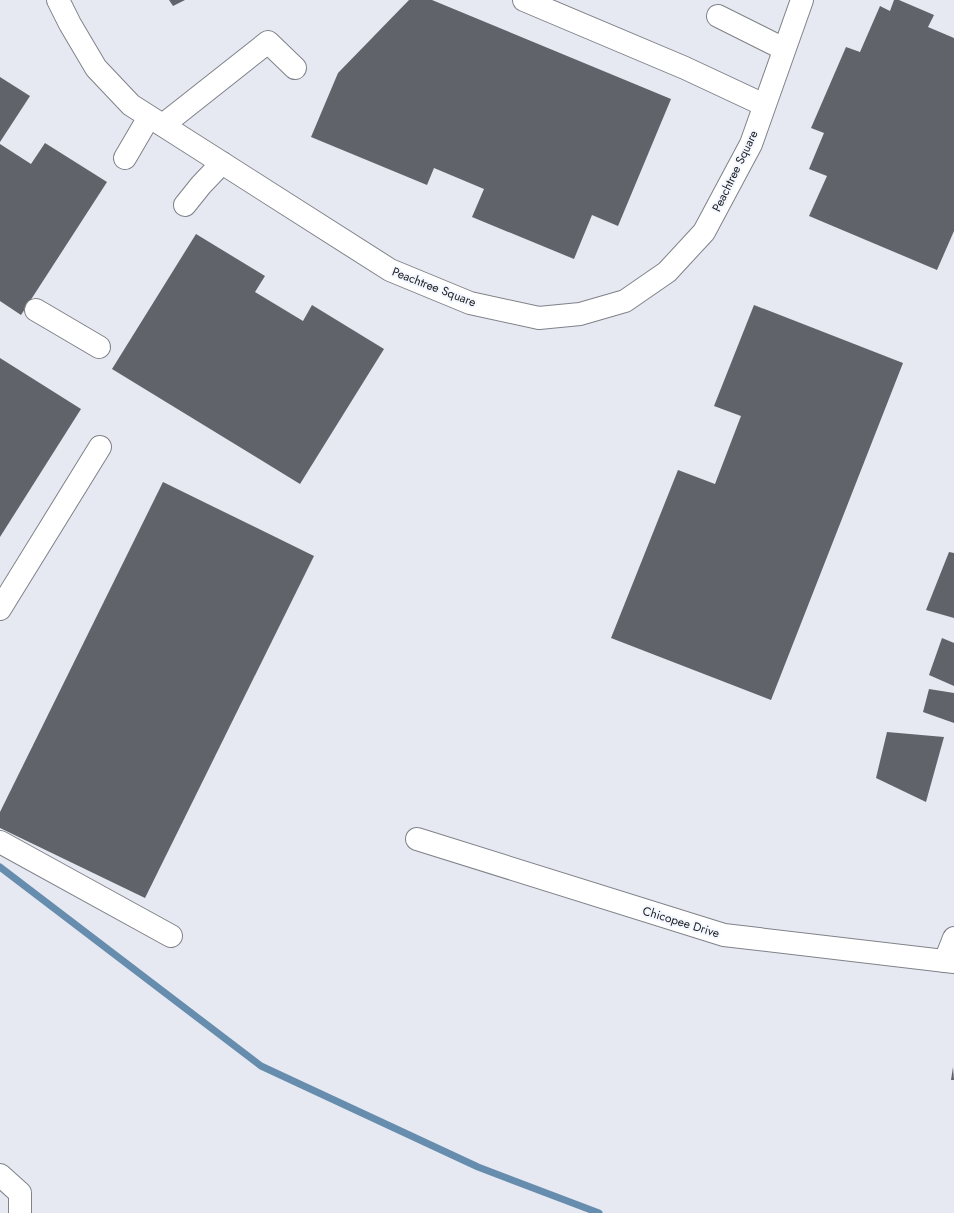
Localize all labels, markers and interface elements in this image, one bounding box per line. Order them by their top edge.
street label: Peachtree Square [707,127,763,215]
street label: Peachtree Square [389,263,479,311]
street label: Chicopee Drive [640,902,722,942]

